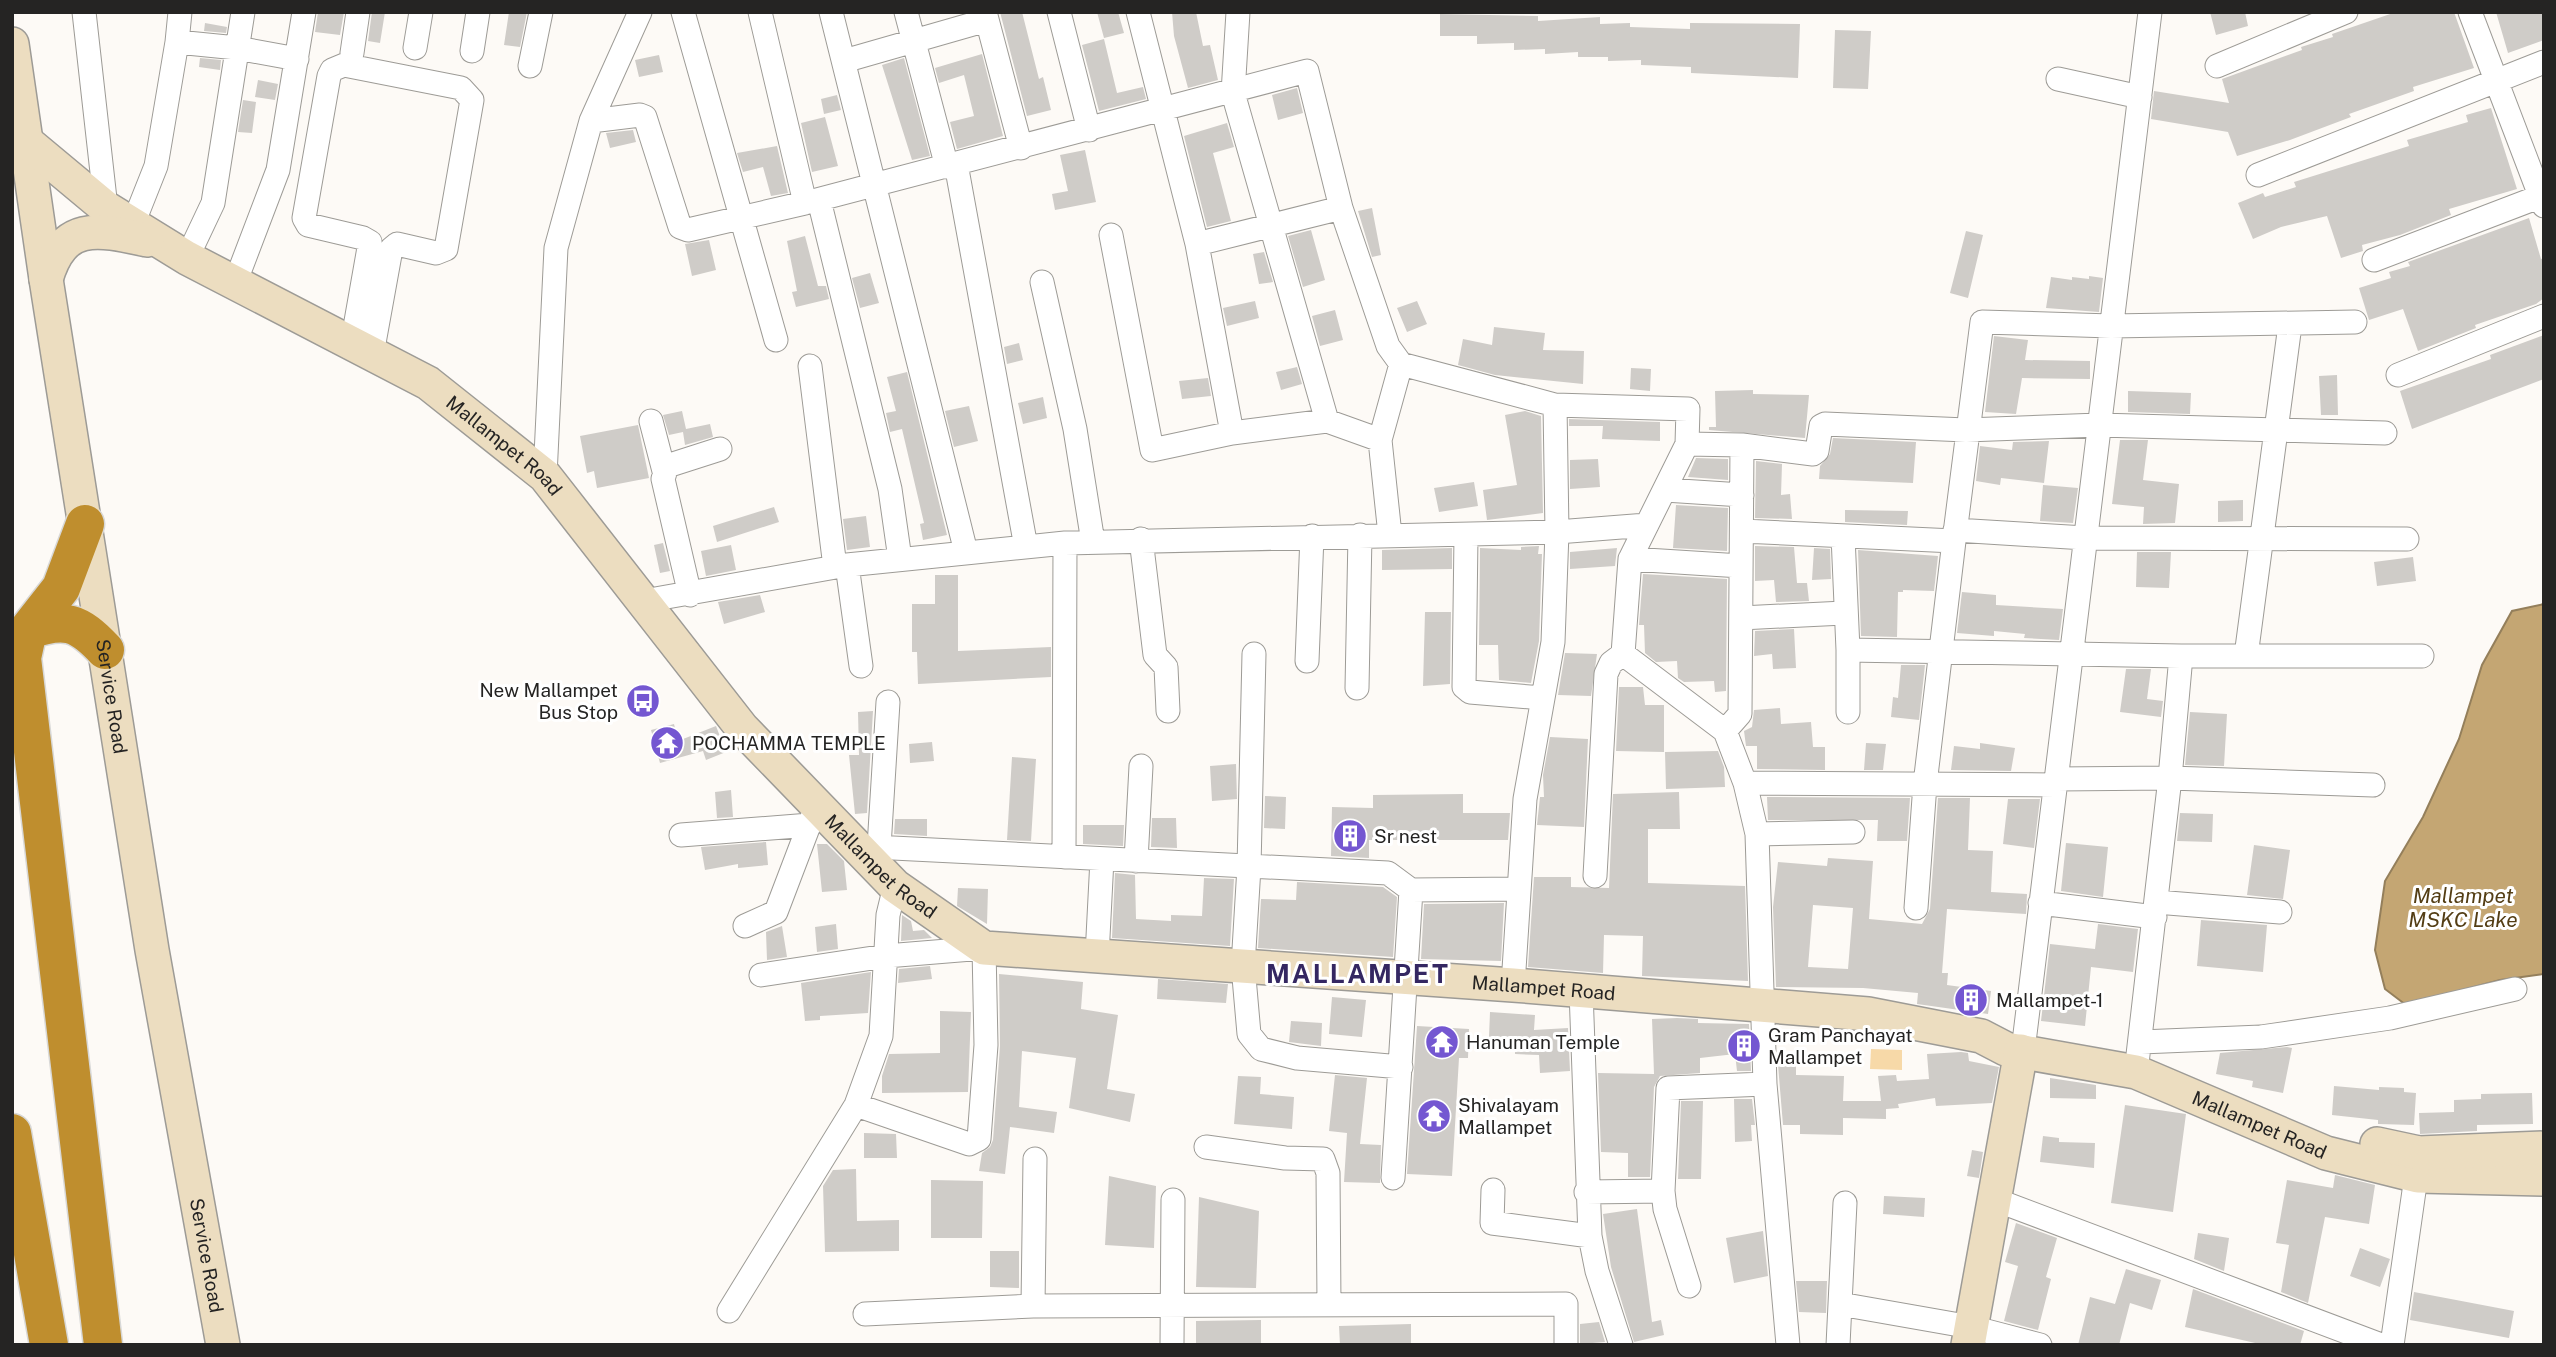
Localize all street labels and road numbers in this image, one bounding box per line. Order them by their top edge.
street label: Mallampet Road [442,391,567,500]
street label: Service Road [92,637,132,755]
street label: Mallampet Road [821,810,941,923]
street label: Mallampet Road [1471,971,1616,1004]
street label: Mallampet Road [2189,1086,2330,1163]
street label: Service Road [186,1196,228,1314]

